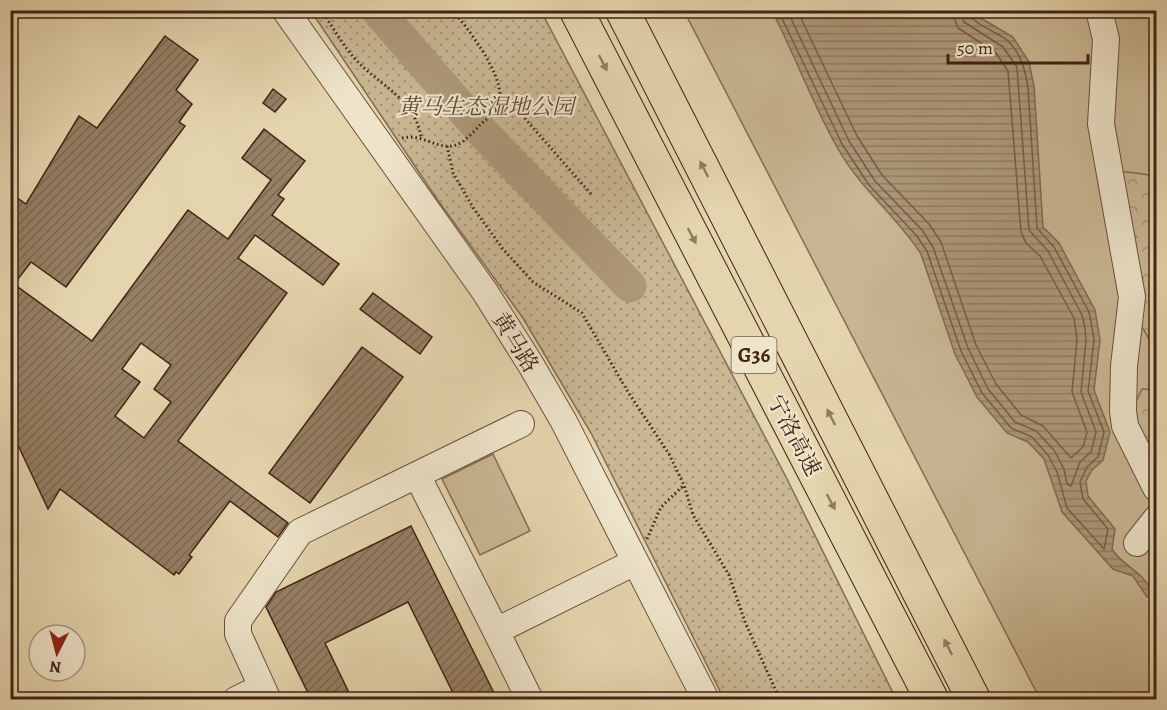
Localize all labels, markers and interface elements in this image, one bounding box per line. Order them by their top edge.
scale bar [948,27,1088,65]
text: 50 m [957,36,993,60]
one-way arrow [598,54,607,71]
park label: 黄马生态湿地公园 [398,92,577,122]
one-way arrow [699,160,709,178]
one-way arrow [687,228,697,245]
street label: 黄马路 [485,307,545,378]
road number: G36 [732,337,777,373]
street label: 宁洛高速 [760,390,828,481]
one-way arrow [826,409,836,426]
one-way arrow [825,493,835,511]
north arrow [27,623,87,683]
one-way arrow [943,639,952,656]
text: N [48,655,62,678]

